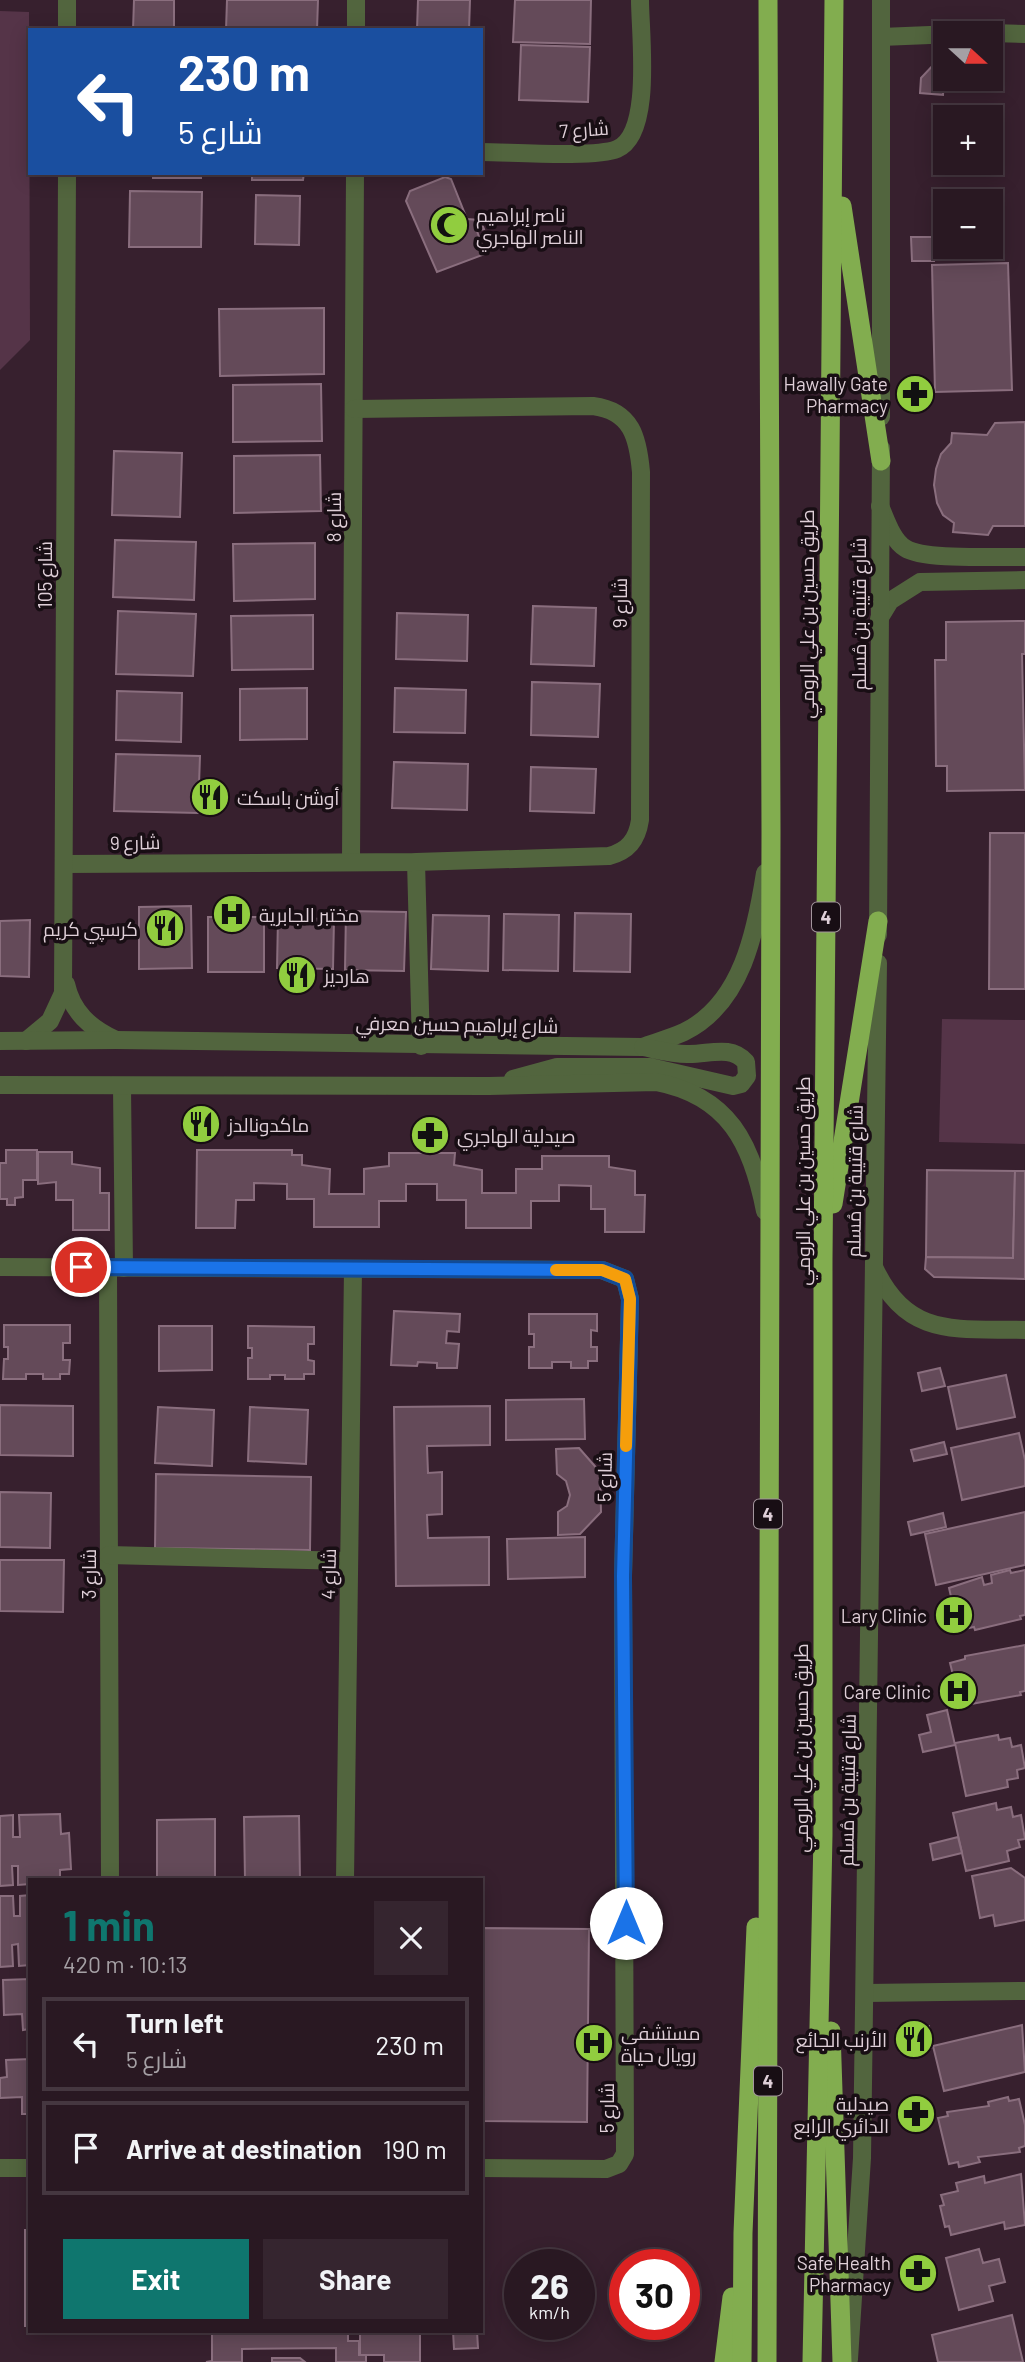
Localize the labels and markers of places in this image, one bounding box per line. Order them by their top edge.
place label: ناصر إبراهيم الناصر الهاجري [476,203,584,252]
mosque icon: ناصر إبراهيم الناصر الهاجري [428,204,470,246]
place label: Hawally Gate Pharmacy [784,372,888,417]
pharmacy icon: Hawally Gate Pharmacy [894,373,936,415]
restaurant icon: أوشن باسكت [189,776,231,818]
place label: أوشن باسكت [237,786,339,810]
hospital icon: مختبر الجابرية [211,893,253,935]
place label: مختبر الجابرية [259,903,359,927]
restaurant icon: كرسپي كريم [144,907,186,949]
place label: كرسپي كريم [43,917,138,944]
restaurant icon: هارديز [276,954,318,996]
place label: هارديز [323,964,370,988]
restaurant icon: ماكدونالدز [180,1103,222,1145]
place label: ماكدونالدز [227,1113,309,1137]
pharmacy icon: صيدلية الهاجري [409,1114,451,1156]
place label: صيدلية الهاجري [457,1124,576,1151]
pin [51,1237,111,1297]
hospital icon: Lary Clinic [933,1594,975,1636]
place label: Lary Clinic [841,1604,927,1627]
hospital icon: Care Clinic [937,1670,979,1712]
place label: Care Clinic [843,1680,931,1703]
restaurant icon: الأرنب الجائع [893,2018,935,2060]
place label: مستشفى رويال حياة [621,2021,700,2067]
hospital icon: مستشفى رويال حياة [573,2022,615,2064]
place label: الأرنب الجائع [796,2028,887,2054]
place label: صيدلية الدائري الرابع [794,2092,889,2141]
pharmacy icon: صيدلية الدائري الرابع [895,2093,937,2135]
place label: Safe Health Pharmacy [797,2251,891,2296]
pharmacy icon: Safe Health Pharmacy [897,2252,939,2294]

